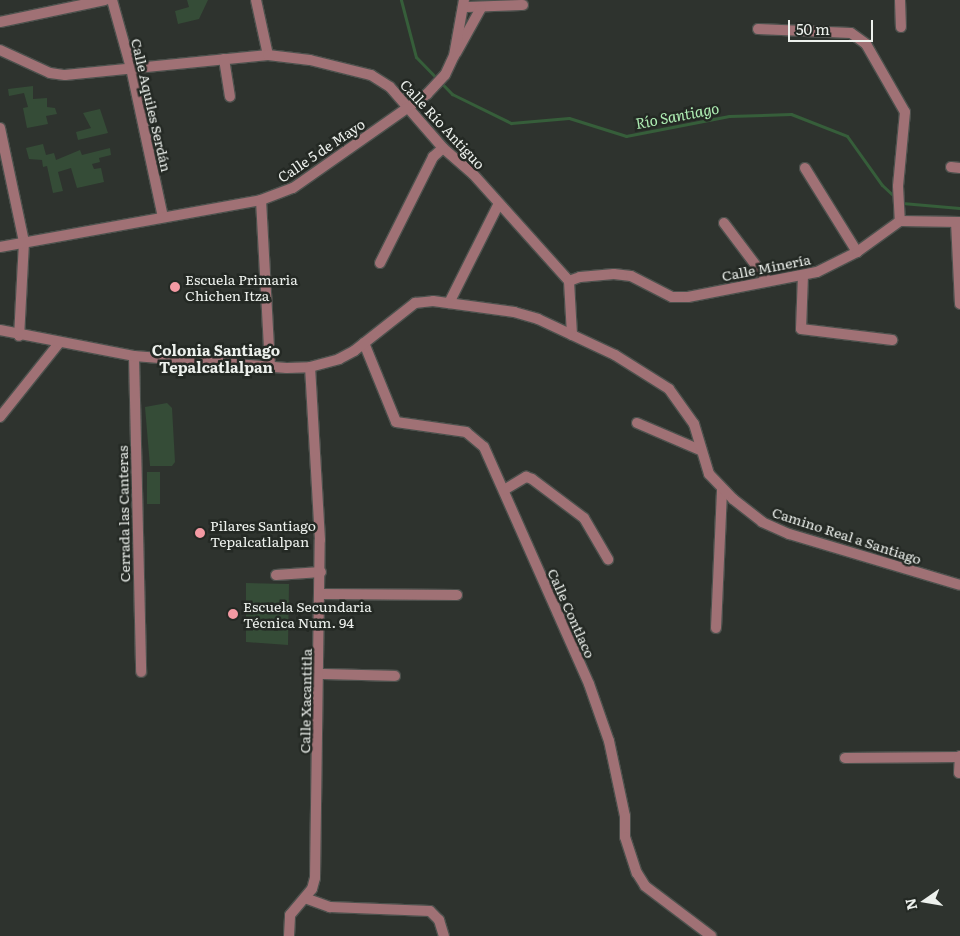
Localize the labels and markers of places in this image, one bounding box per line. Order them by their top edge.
place label: Escuela Primaria Chichen Itza [185,271,298,304]
marker: Escuela Primaria Chichen Itza [169,281,181,293]
place label: Pilares Santiago Tepalcatlalpan [210,517,316,550]
marker: Pilares Santiago Tepalcatlalpan [194,527,206,539]
place label: Escuela Secundaria Técnica Num. 94 [243,598,372,630]
marker: Escuela Secundaria Técnica Num. 94 [227,608,239,620]

